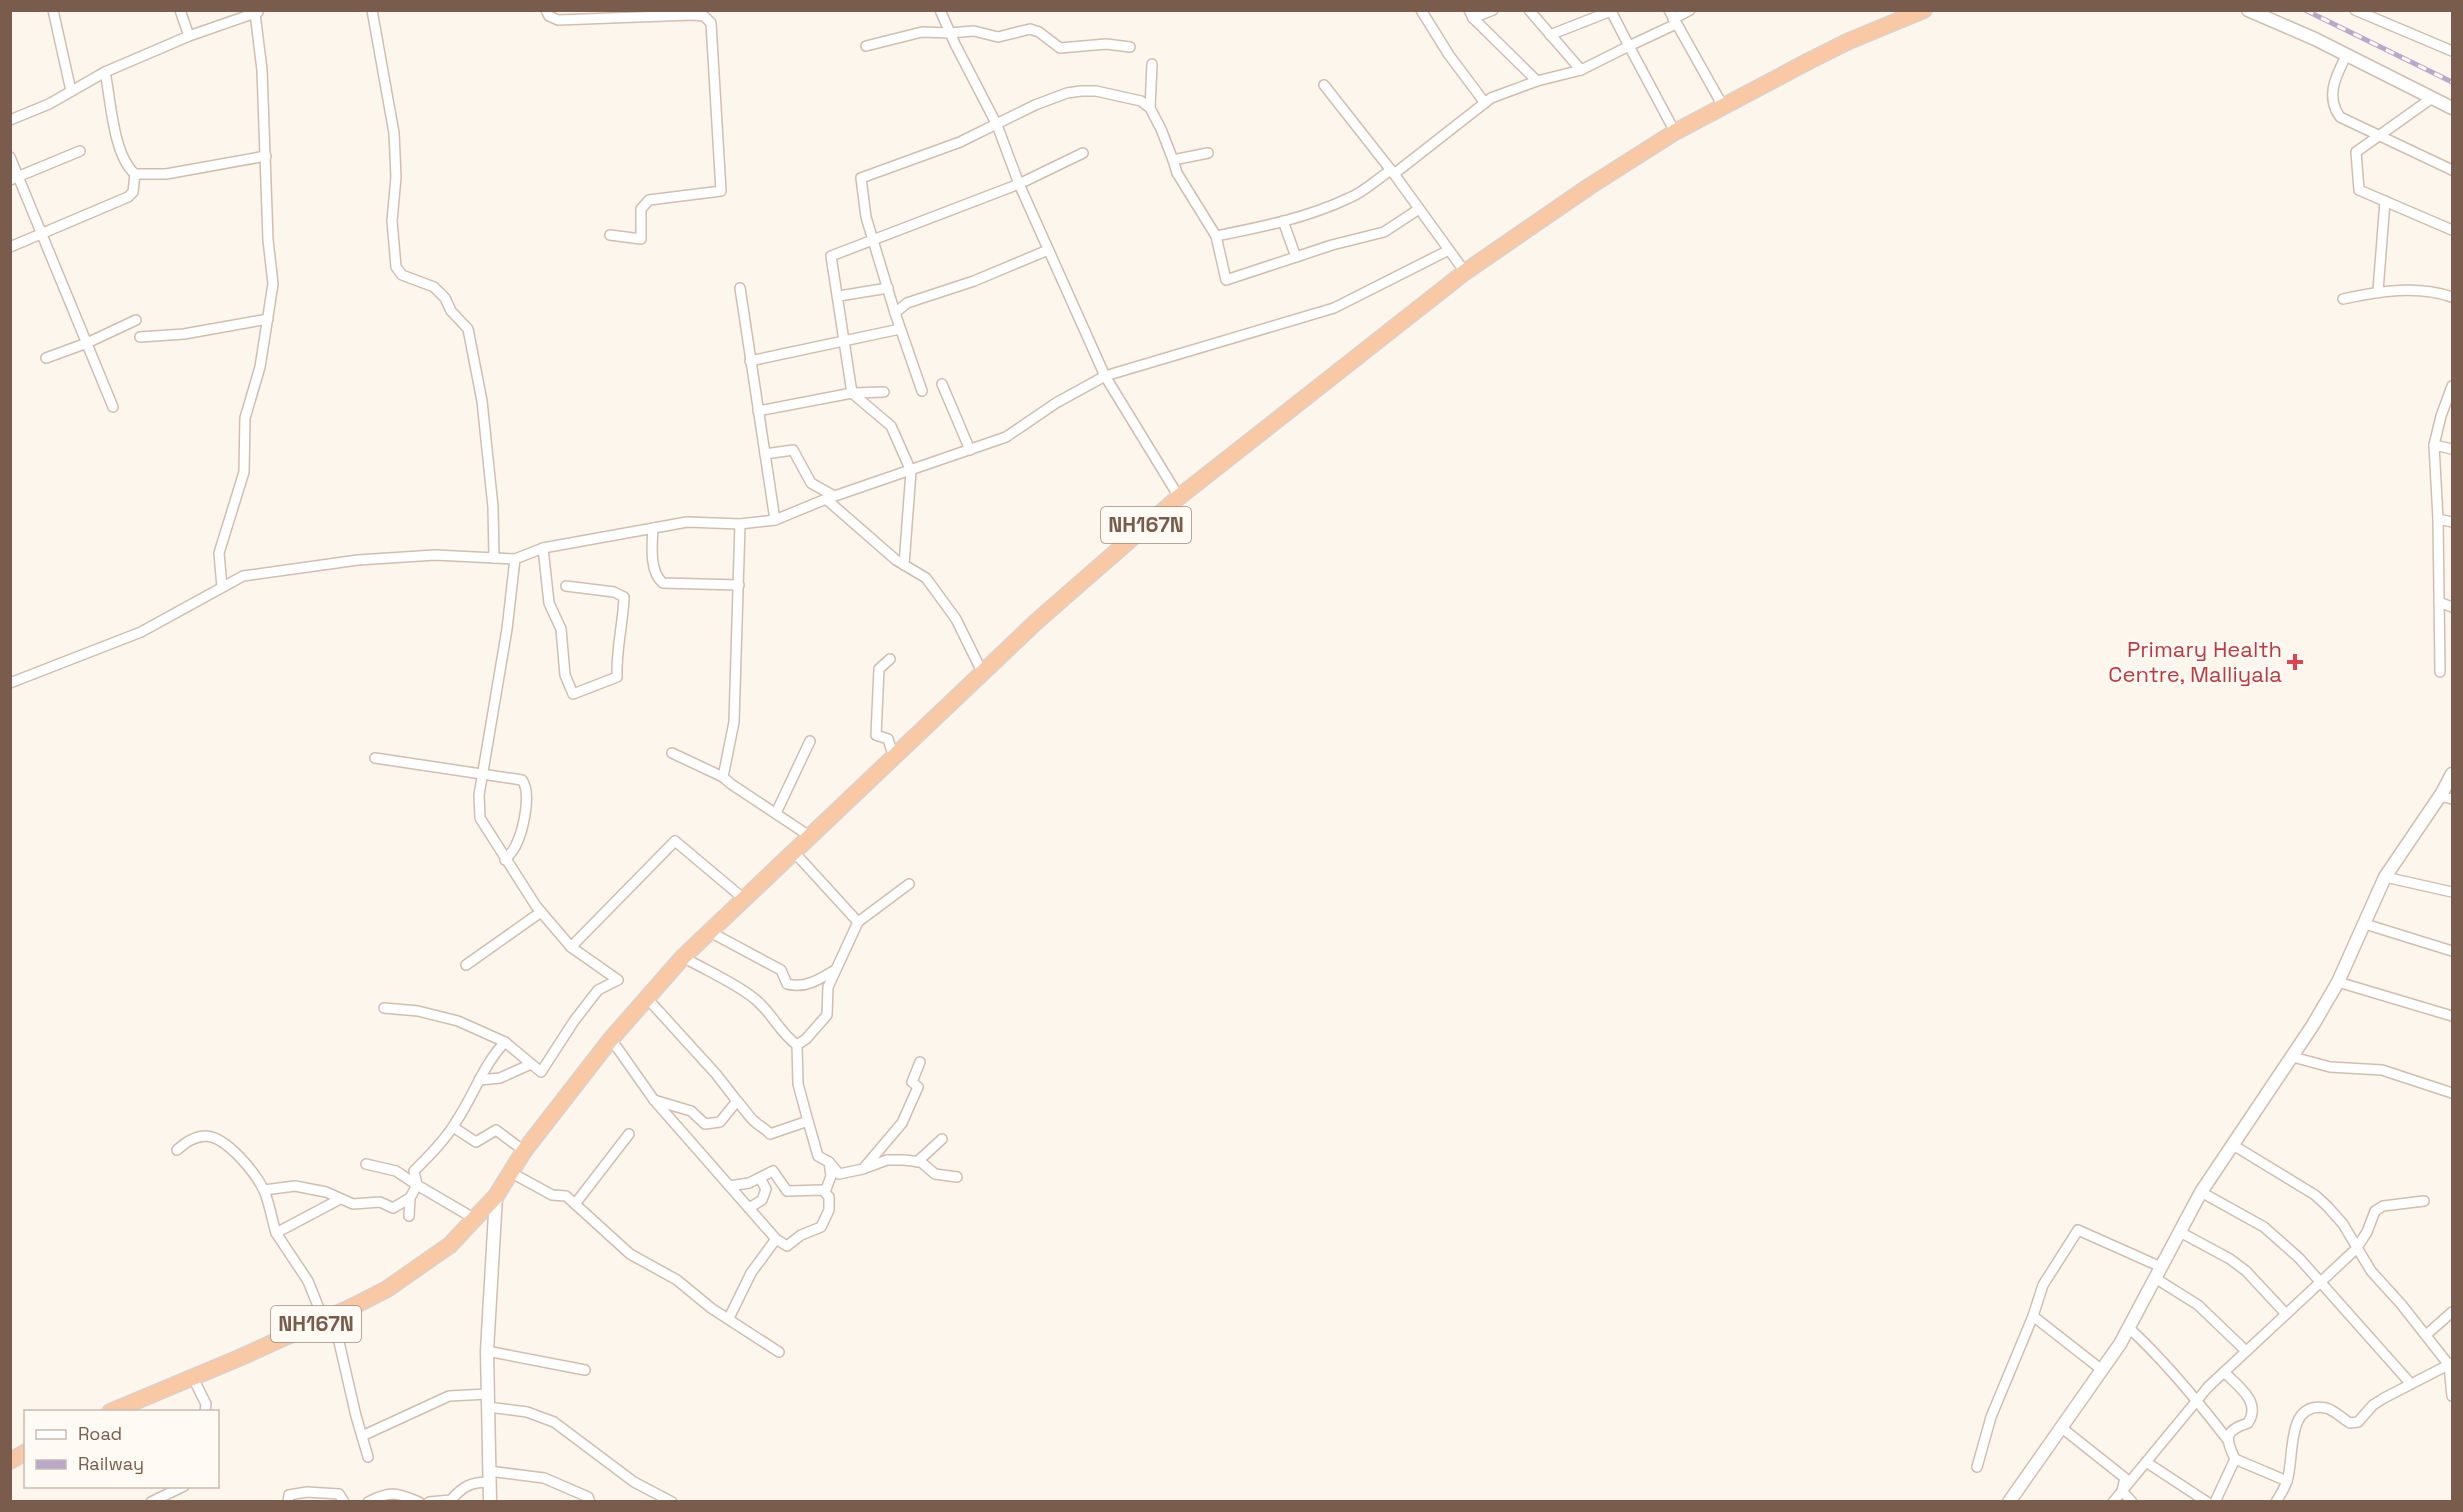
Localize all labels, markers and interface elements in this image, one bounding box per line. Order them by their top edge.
road number: NH167N [1101,507,1191,543]
place label: Primary Health Centre, Malliyala [2108,635,2282,688]
marker: Primary Health Centre, Malliyala [2286,653,2304,671]
road number: NH167N [271,1306,361,1342]
legend [24,1410,219,1488]
text: Road [78,1422,122,1445]
text: Railway [78,1452,144,1475]

